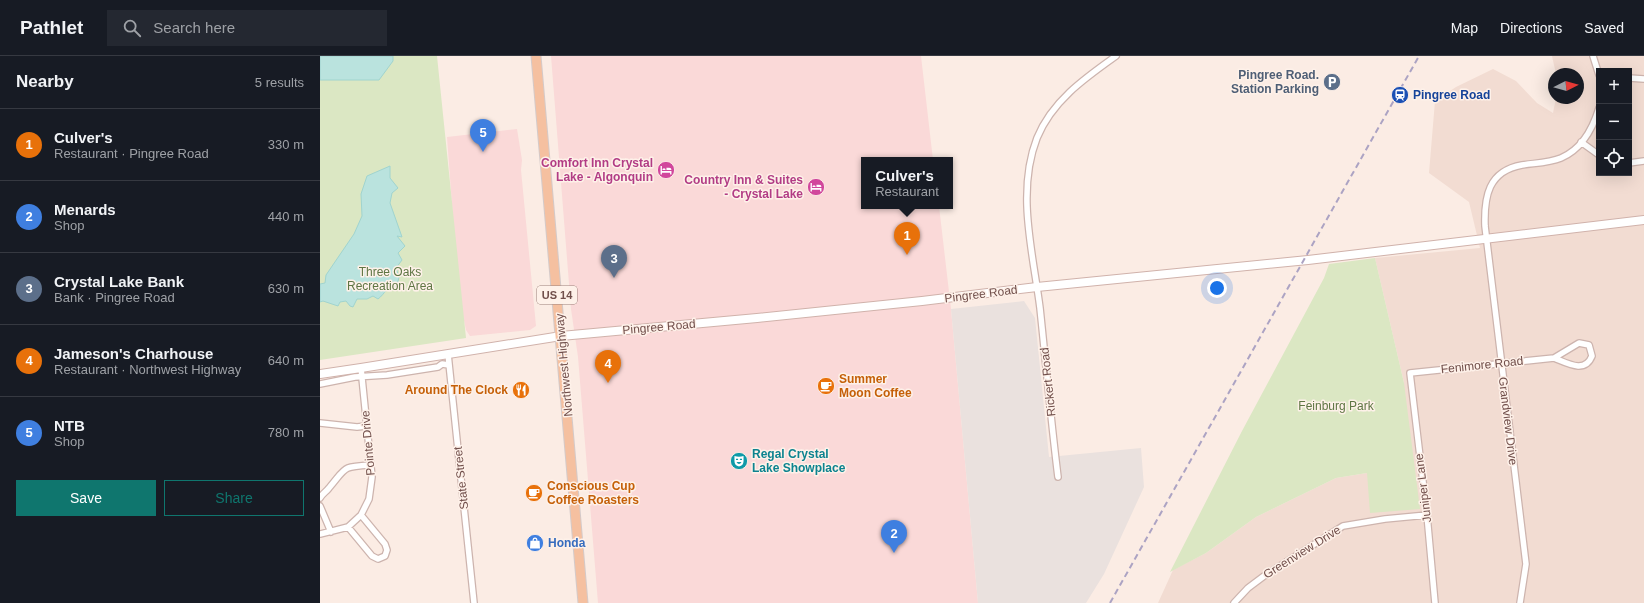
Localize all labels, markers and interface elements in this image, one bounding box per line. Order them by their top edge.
search box [107,10,387,46]
text: Pathlet [20,17,83,38]
icon: search [121,17,143,39]
text: Search here [153,19,235,36]
text: Map [1451,20,1478,36]
text: Directions [1500,20,1562,36]
text: Saved [1584,20,1624,36]
place label: Pingree Road. Station Parking [1231,68,1319,96]
north arrow [1548,68,1584,104]
map controls [1596,68,1632,176]
button: + [1596,68,1632,104]
text: Nearby [16,72,74,91]
parking icon: Pingree Road. Station Parking [1322,72,1342,92]
text: 5 results [255,75,304,90]
station icon: Pingree Road [1390,85,1410,105]
place label: Pingree Road [1413,88,1490,102]
button: − [1596,104,1632,140]
pin: 5 [470,119,496,152]
text: Culver's [54,129,113,146]
text: 1 [25,137,33,152]
text: 330 m [268,137,304,152]
button: locate [1596,140,1632,176]
text: Restaurant · Pingree Road [54,146,209,161]
place label: Comfort Inn Crystal Lake - Algonquin [541,156,653,184]
popup [861,157,953,209]
hotel icon: Comfort Inn Crystal Lake - Algonquin [656,160,676,180]
text: Culver's [875,167,934,184]
place label: Country Inn & Suites - Crystal Lake [684,173,803,201]
hotel icon: Country Inn & Suites - Crystal Lake [806,177,826,197]
text: Restaurant [875,184,939,199]
text: Menards [54,201,116,218]
text: 2 [25,209,33,224]
text: 440 m [268,209,304,224]
text: Shop [54,218,84,233]
pin: 1 [894,222,920,255]
pin: 3 [601,245,627,278]
park label: Three Oaks Recreation Area [347,265,433,293]
text: Crystal Lake Bank [54,273,184,290]
your location [1207,278,1227,298]
text: 3 [25,281,33,296]
text: 630 m [268,281,304,296]
street label: Pingree Road [944,283,1018,305]
road number: US 14 [537,286,577,304]
text: Bank · Pingree Road [54,290,175,305]
street label: Northwest Highway [553,313,575,417]
street label: Pingree Road [622,317,696,337]
text: Jameson's Charhouse [54,345,213,362]
street label: Rickert Road [1037,347,1059,417]
pin: 4 [595,350,621,383]
text: 4 [25,353,33,368]
text: 640 m [268,353,304,368]
street label: Fenimore Road [1440,354,1524,376]
text: Restaurant · Northwest Highway [54,362,241,377]
place label: Summer Moon Coffee [839,372,912,400]
cafe icon: Summer Moon Coffee [816,376,836,396]
street label: Grandview Drive [1496,376,1520,466]
restaurant icon: Around The Clock [511,380,531,400]
place label: Around The Clock [405,383,508,397]
park label: Feinburg Park [1298,399,1375,413]
street label: Pointe Drive [358,410,378,476]
text: NTB [54,417,85,434]
text: 5 [25,425,33,440]
text: 780 m [268,425,304,440]
text: Shop [54,434,84,449]
street label: State Street [451,445,471,510]
place label: Regal Crystal Lake Showplace [752,447,846,475]
theatre icon: Regal Crystal Lake Showplace [729,451,749,471]
street label: Juniper Lane [1412,452,1434,523]
place label: Conscious Cup Coffee Roasters [547,479,639,507]
button: Save [16,480,156,516]
button: Share [164,480,304,516]
cafe icon: Conscious Cup Coffee Roasters [524,483,544,503]
pin: 2 [881,520,907,553]
street label: Greenview Drive [1261,522,1344,581]
shop icon: Honda [525,533,545,553]
place label: Honda [548,536,586,550]

